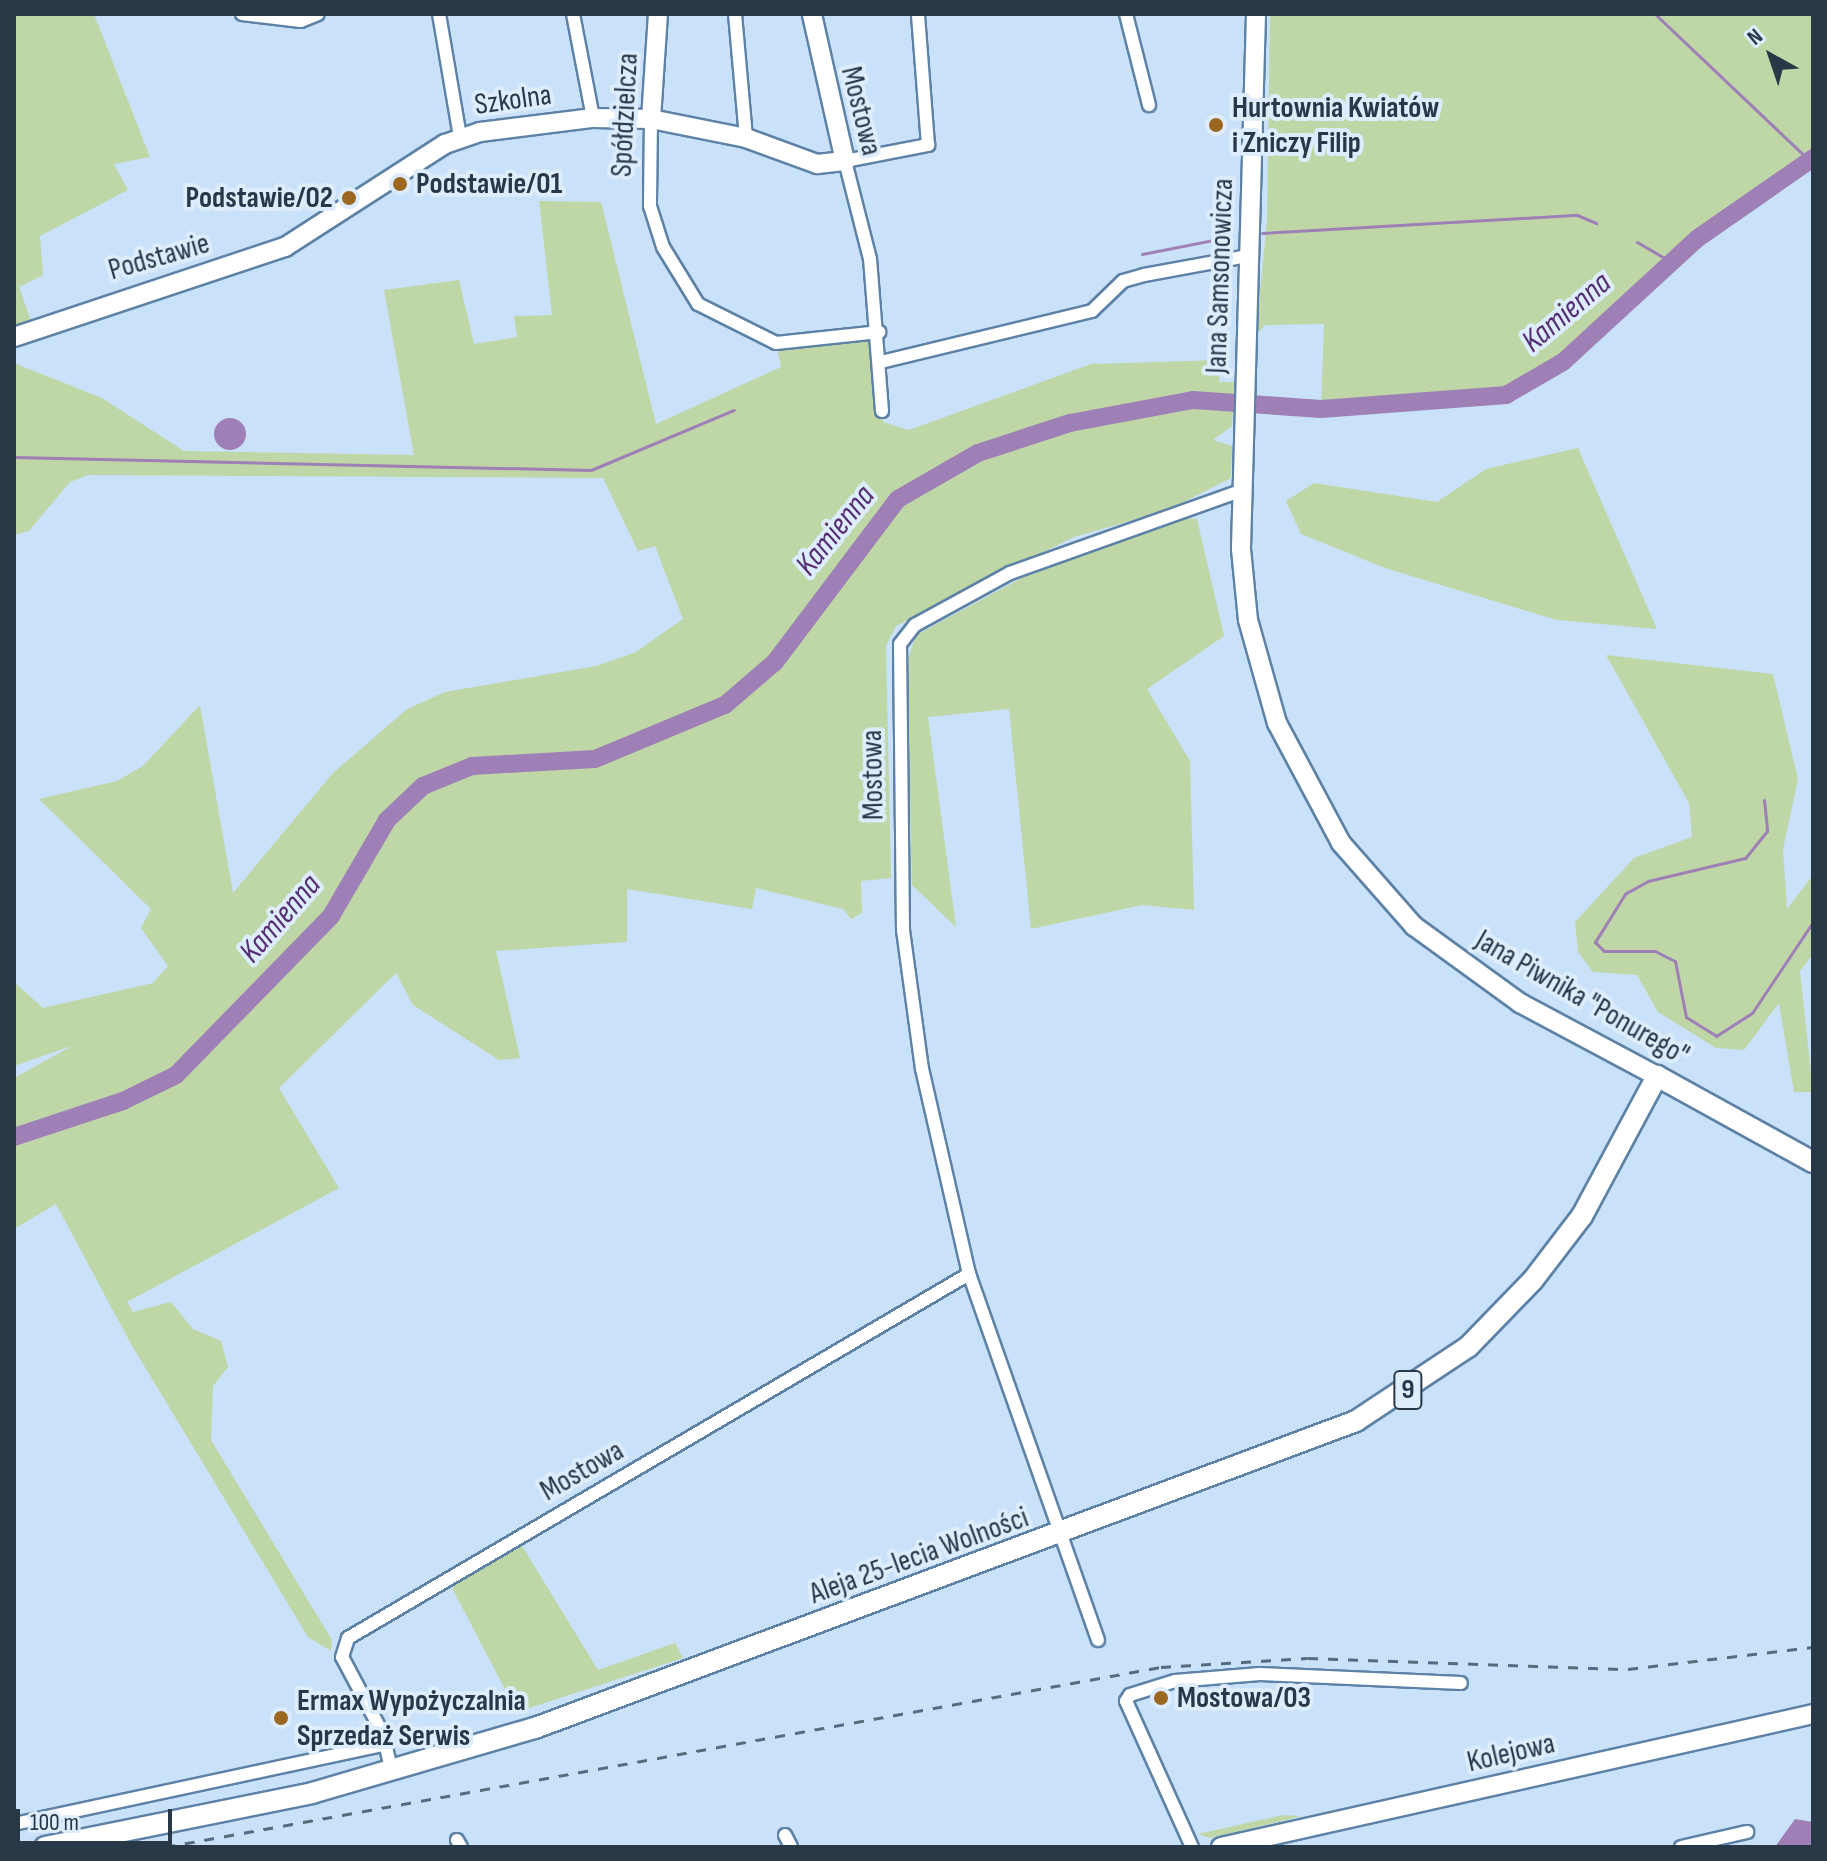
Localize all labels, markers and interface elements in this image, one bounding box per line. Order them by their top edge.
north arrow [1731,16,1811,96]
text: N [1742,23,1768,51]
street label: Spółdzielcza [604,52,646,178]
street label: Mostowa [833,63,889,159]
street label: Szkolna [472,77,554,123]
place label: Hurtownia Kwiatów i Zniczy Filip [1232,90,1439,160]
marker: Hurtownia Kwiatów i Zniczy Filip [1207,116,1225,134]
place label: Podstawie/01 [416,166,562,202]
marker: Podstawie/01 [391,175,409,193]
street label: Jana Samsonowicza [1199,178,1241,374]
place label: Podstawie/02 [185,180,333,216]
marker: Podstawie/02 [340,189,358,207]
street label: Podstawie [104,225,214,289]
water label: Kamienna [1515,265,1619,361]
water label: Kamienna [788,478,884,584]
street label: Mostowa [854,730,892,820]
water label: Kamienna [232,867,330,971]
street label: Jana Piwnika "Ponurego" [1469,922,1695,1074]
road number: 9 [1392,1366,1424,1414]
street label: Mostowa [534,1433,630,1509]
street label: Aleja 25-lecia Wolności [805,1500,1033,1612]
place label: Mostowa/03 [1177,1680,1311,1716]
place label: Ermax Wypożyczalnia Sprzedaż Serwis [297,1683,526,1754]
marker: Mostowa/03 [1152,1689,1170,1707]
marker: Ermax Wypożyczalnia Sprzedaż Serwis [272,1709,290,1727]
street label: Kolejowa [1464,1725,1558,1781]
scale bar [20,1793,176,1843]
text: 100 m [30,1808,79,1837]

